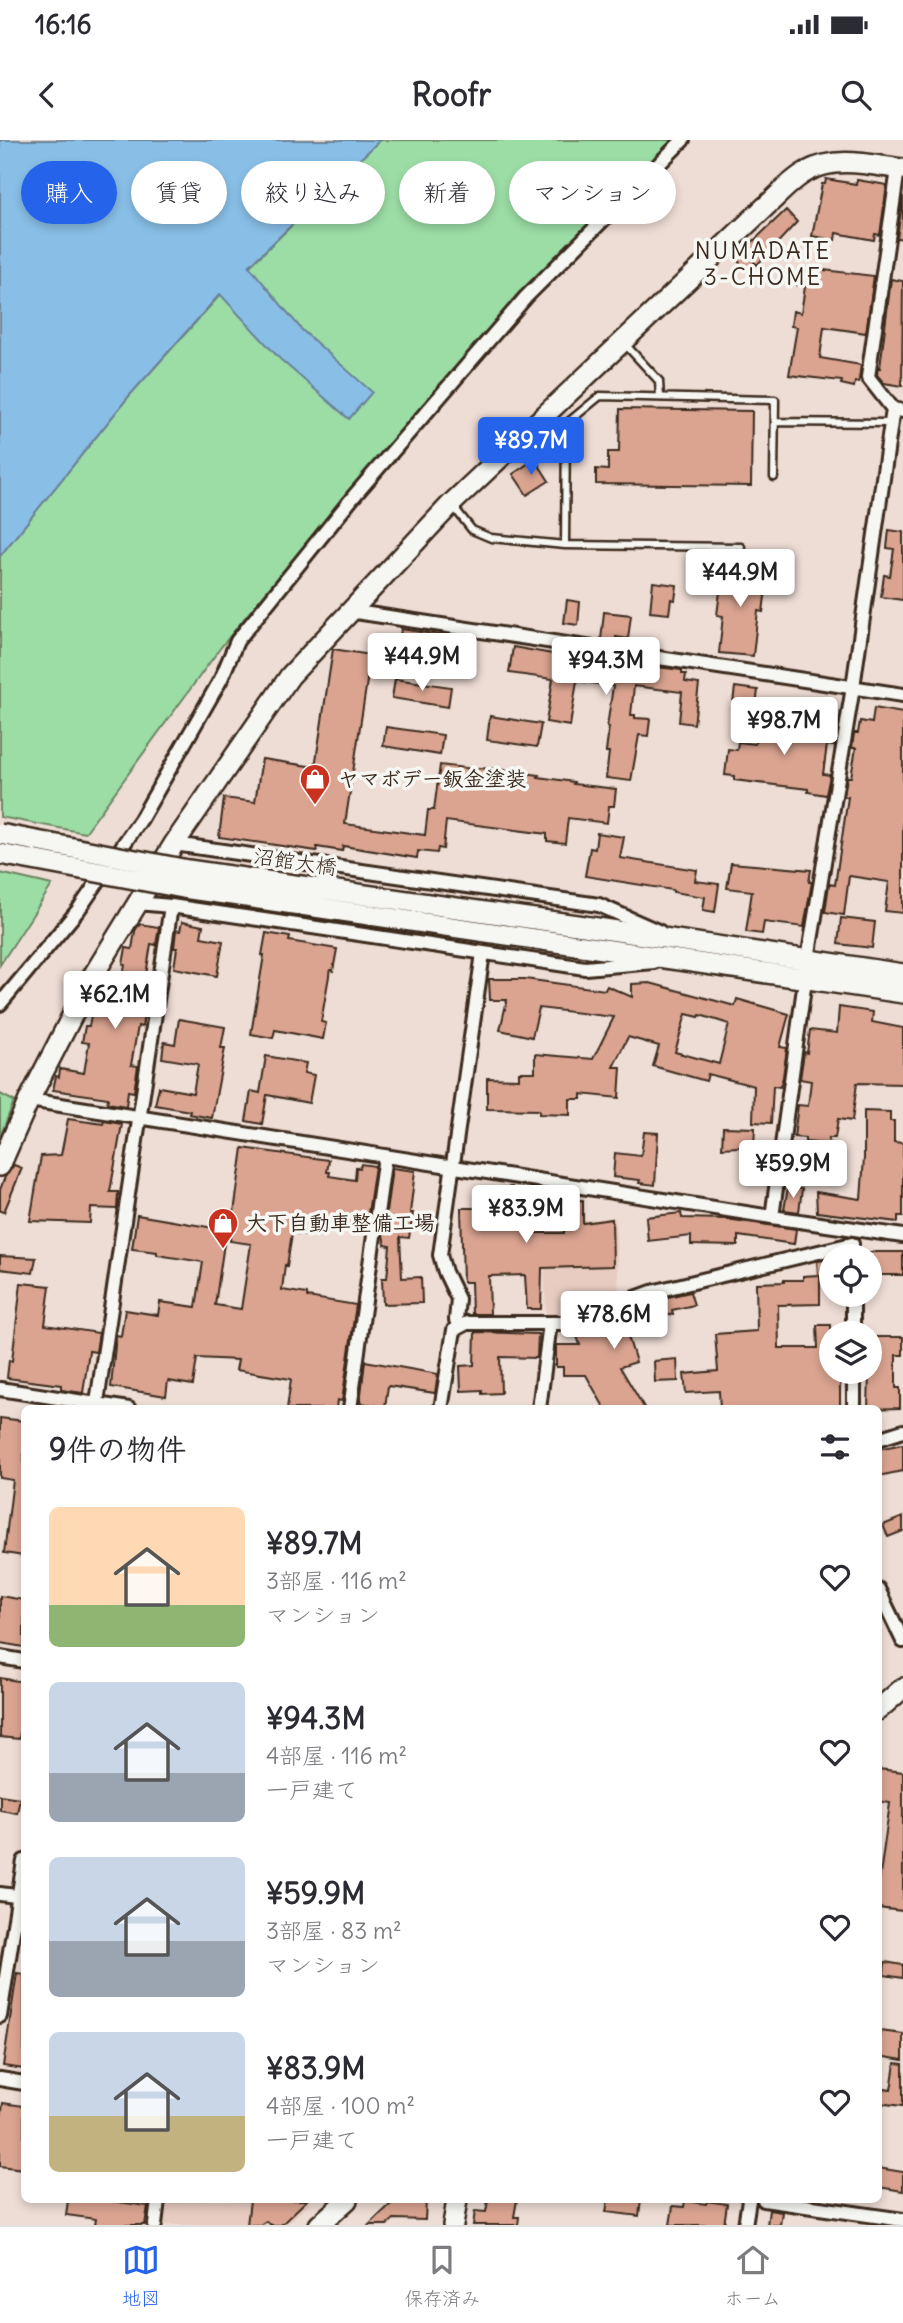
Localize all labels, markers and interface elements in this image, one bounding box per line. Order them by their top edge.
text: 16:16 [35,8,92,41]
text: Roofr [412,74,491,115]
icon: back [28,76,66,114]
icon: search [837,76,875,114]
chip: 購入 [21,161,117,224]
chip: 賃貸 [131,161,227,224]
chip: 絞り込み [241,161,385,224]
chip: 新着 [399,161,495,224]
chip: マンション [509,161,676,224]
district label: NUMADATE 3-CHOME [695,236,831,291]
pin: ¥89.7M [474,418,588,477]
text: ¥89.7M [494,425,568,454]
pin: ¥44.9M [683,550,797,609]
text: ¥44.9M [702,557,778,586]
pin: ¥44.9M [365,634,479,693]
pin: ¥94.3M [549,638,663,697]
text: ¥44.9M [384,641,460,670]
text: ¥94.3M [568,645,644,674]
pin: ¥98.7M [727,698,841,757]
text: ¥98.7M [747,705,821,734]
shop icon: ヤマボデー鈑金塗装 [298,762,332,806]
place label: ヤマボデー鈑金塗装 [338,765,527,792]
street label: 沼館大橋 [252,842,339,881]
pin: ¥62.1M [58,972,172,1031]
text: ¥62.1M [80,979,150,1008]
pin: ¥59.9M [736,1140,850,1200]
text: ¥59.9M [755,1148,831,1177]
pin: ¥83.9M [469,1186,583,1245]
text: ¥83.9M [488,1193,564,1222]
shop icon: 大下自動車整備工場 [206,1206,240,1250]
place label: 大下自動車整備工場 [246,1209,435,1236]
map controls [819,1244,882,1384]
button: locate [819,1244,882,1307]
pin: ¥78.6M [557,1292,671,1351]
text: ¥78.6M [577,1299,651,1328]
button: layers [819,1321,882,1384]
icon: filters [816,1428,854,1466]
text: 9件の物件 [49,1430,186,1468]
text: ¥89.7M [266,1524,363,1562]
icon: home [105,1535,189,1619]
icon: heart [816,1558,854,1596]
text: 3部屋 · 116 m² [266,1566,407,1595]
text: マンション [266,1600,380,1629]
text: ¥94.3M [266,1699,366,1737]
icon: home [105,1710,189,1794]
icon: heart [816,1733,854,1771]
text: 4部屋 · 116 m² [266,1741,407,1770]
text: 一戸建て [266,1775,358,1804]
text: ¥59.9M [266,1874,365,1912]
icon: home [105,1885,189,1969]
icon: heart [816,1908,854,1946]
text: 3部屋 · 83 m² [266,1916,402,1945]
text: マンション [266,1950,380,1979]
text: ¥83.9M [266,2049,366,2087]
icon: home [105,2060,189,2144]
icon: heart [816,2083,854,2121]
text: 4部屋 · 100 m² [266,2091,415,2120]
text: 一戸建て [266,2125,358,2154]
tab: 地図 [122,2241,160,2310]
tab: 保存済み [404,2241,480,2310]
tab: ホーム [725,2241,781,2310]

